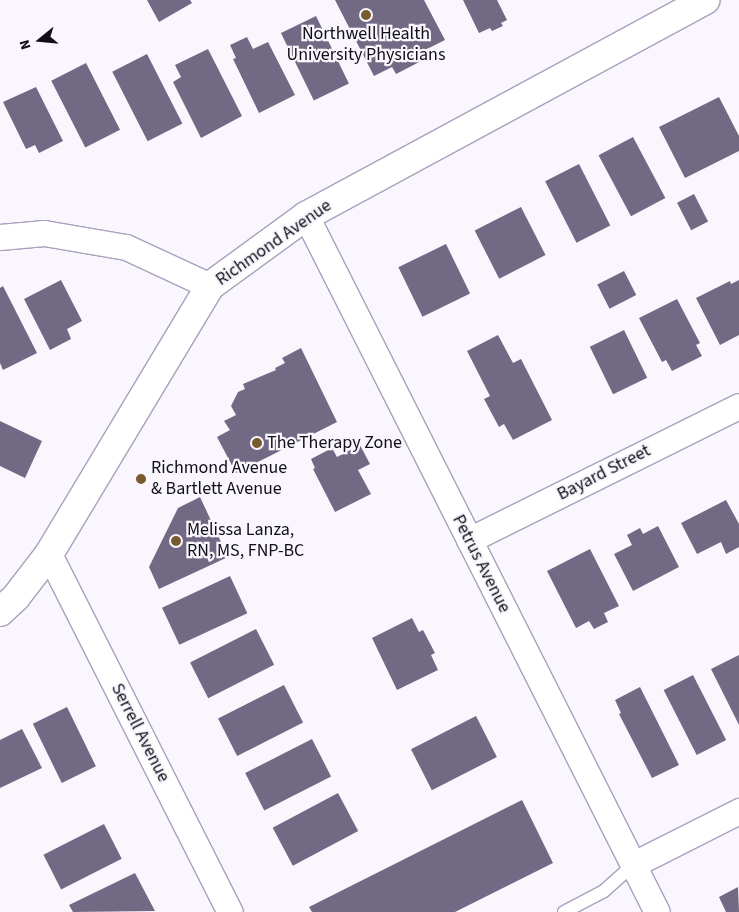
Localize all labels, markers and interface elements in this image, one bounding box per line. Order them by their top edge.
marker: Northwell Health University Physicians [359,8,373,22]
north arrow [15,15,65,65]
place label: Northwell Health University Physicians [287,24,445,66]
text: N [15,37,37,52]
street label: Richmond Avenue [212,195,336,291]
place label: The Therapy Zone [267,432,402,454]
marker: The Therapy Zone [251,437,263,449]
street label: Bayard Street [554,440,654,506]
place label: Richmond Avenue & Bartlett Avenue [151,458,287,500]
marker: Richmond Avenue & Bartlett Avenue [135,473,147,485]
street label: Petrus Avenue [447,511,515,617]
place label: Melissa Lanza, RN, MS, FNP-BC [187,520,304,562]
marker: Melissa Lanza, RN, MS, FNP-BC [169,534,183,548]
street label: Serrell Avenue [106,680,174,786]

